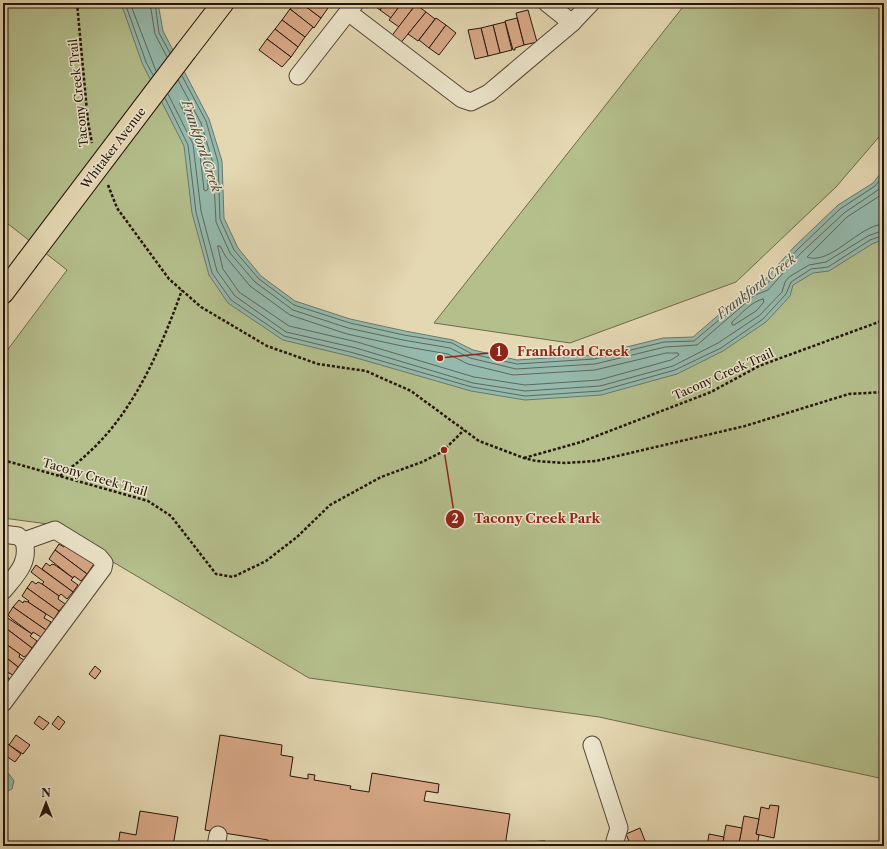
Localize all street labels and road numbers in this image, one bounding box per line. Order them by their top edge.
street label: Tacony Creek Trail [65,38,91,148]
street label: Whitaker Avenue [77,104,149,193]
street label: Tacony Creek Trail [670,345,776,403]
street label: Tacony Creek Trail [41,455,150,499]

